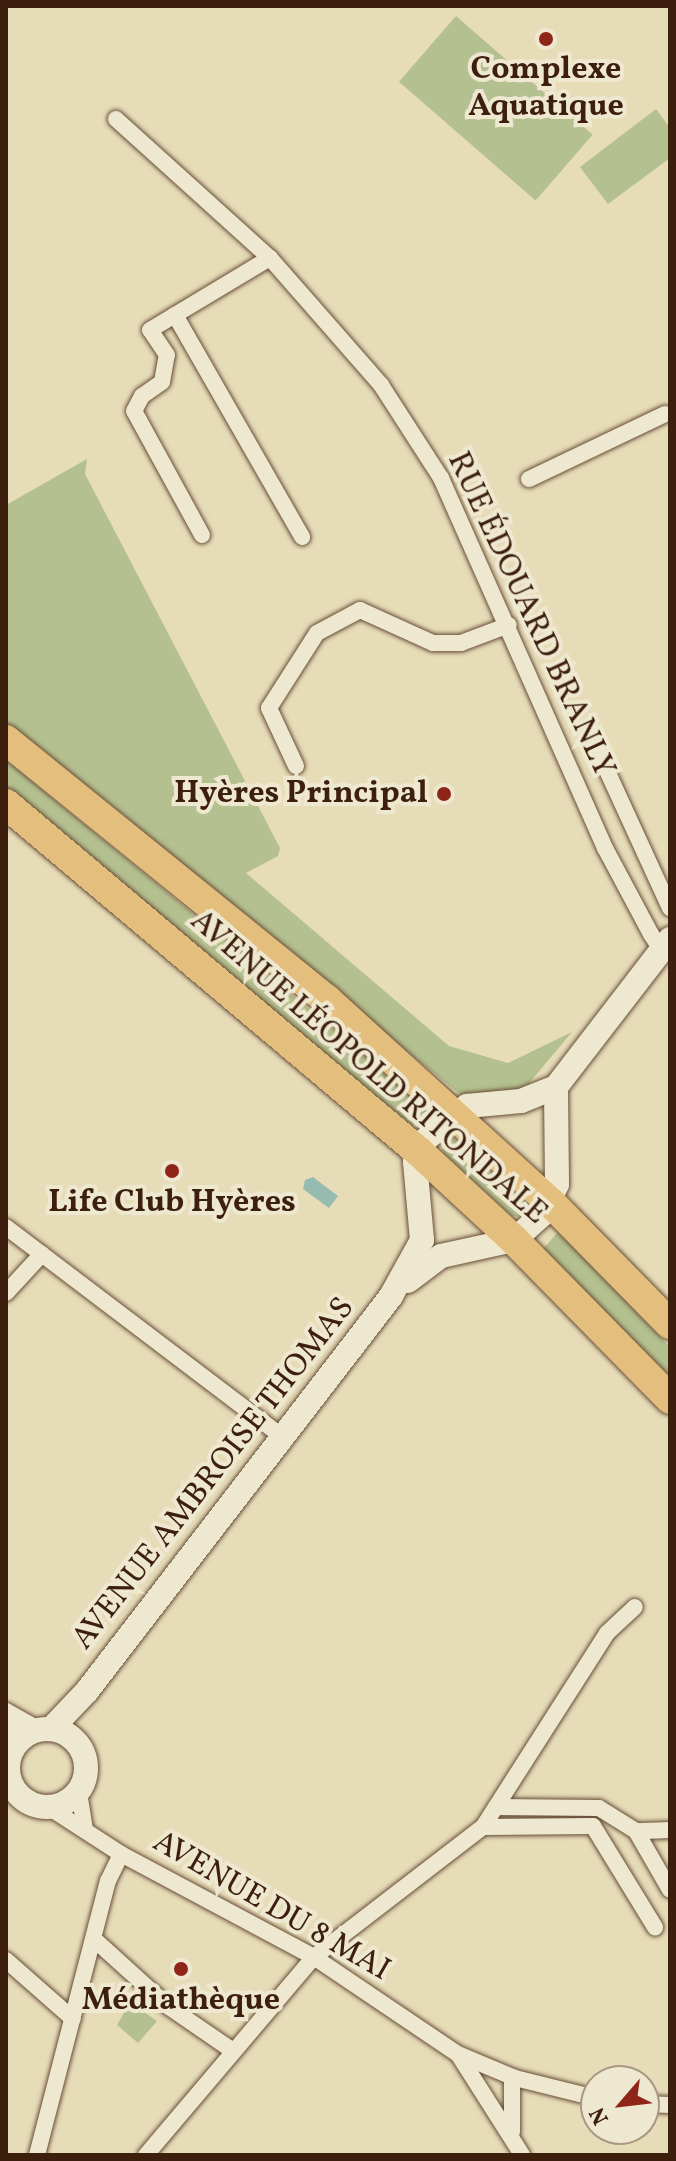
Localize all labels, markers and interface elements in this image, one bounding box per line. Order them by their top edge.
marker: Complexe Aquatique [537,30,555,48]
place label: Complexe Aquatique [468,52,624,127]
street label: RUE ÉDOUARD BRANLY [438,446,622,784]
place label: Hyères Principal [174,775,428,813]
marker: Hyères Principal [435,785,453,803]
street label: AVENUE LÉOPOLD RITONDALE [182,902,554,1234]
marker: Life Club Hyères [163,1162,181,1180]
place label: Life Club Hyères [48,1184,296,1222]
street label: AVENUE AMBROISE THOMAS [64,1290,364,1658]
street label: AVENUE DU 8 MAI [146,1823,396,1991]
marker: Médiathèque [172,1960,190,1978]
place label: Médiathèque [82,1982,280,2020]
north arrow [580,2065,660,2145]
text: N [583,2101,618,2130]

